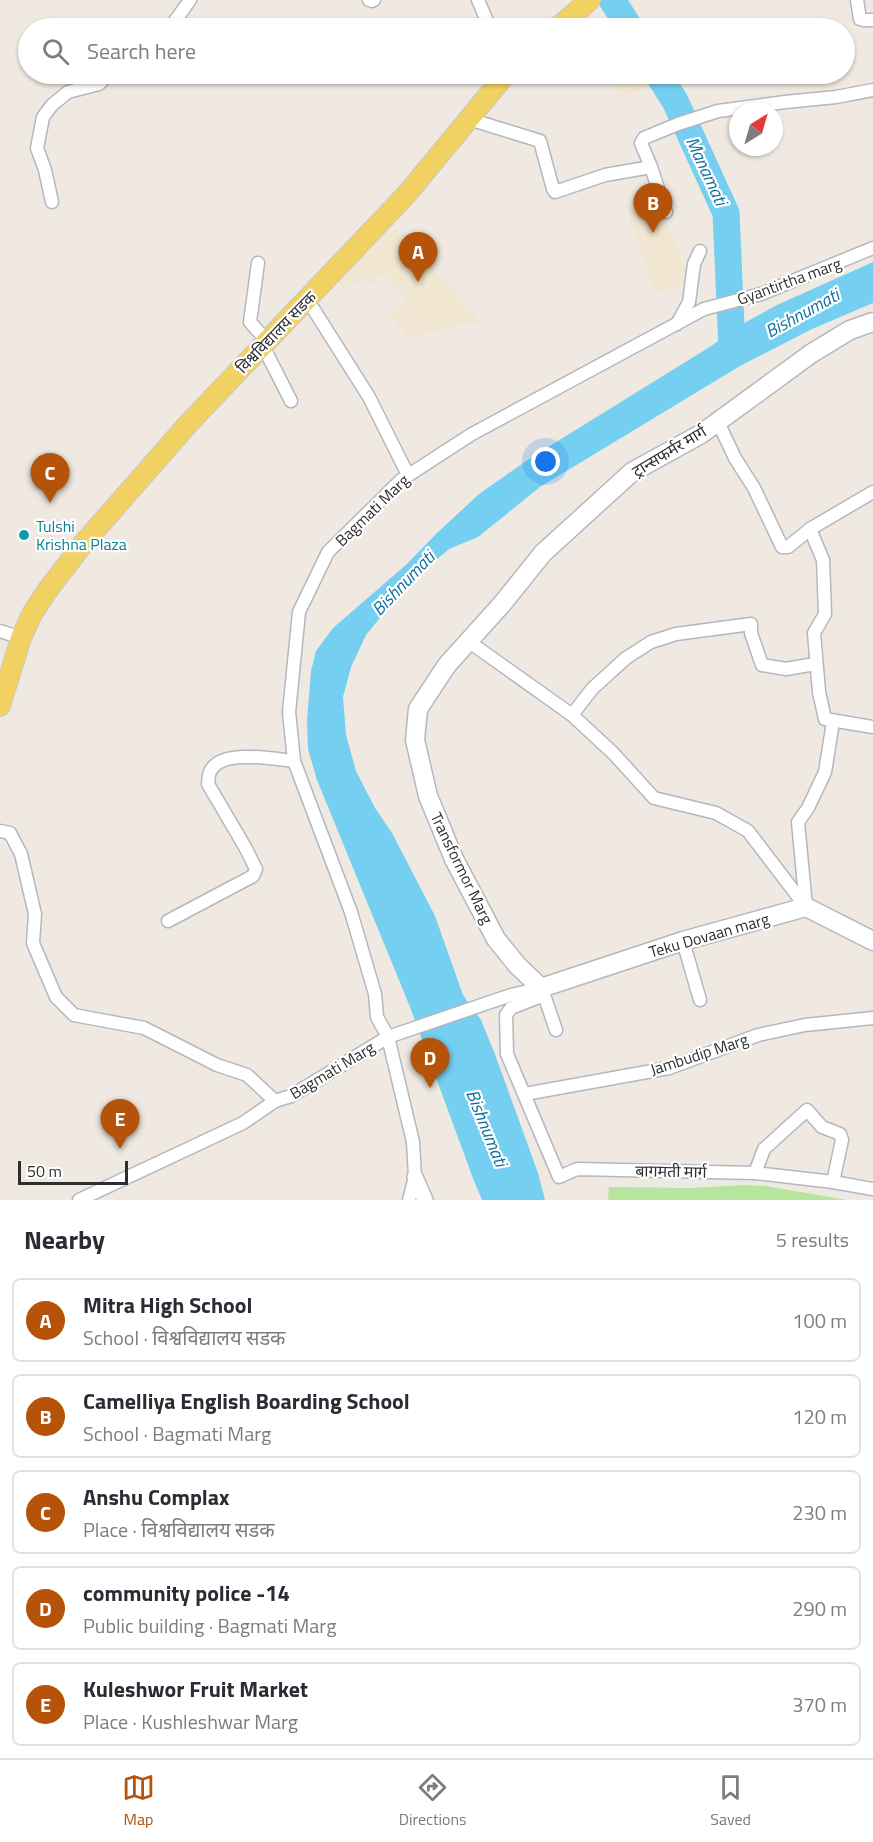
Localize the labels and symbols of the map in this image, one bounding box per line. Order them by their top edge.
north arrow [729,102,783,156]
water label: Manamati [679,132,736,212]
pin: B [634,184,672,233]
pin: A [398,232,438,282]
street label: Gyantirtha marg [734,251,844,311]
water label: Bishnumati [760,280,846,344]
street label: विश्वविद्यालय सडक [230,285,322,379]
street label: ट्रान्सफर्मर मार्ग [627,419,712,483]
your location [531,447,560,476]
pin: C [31,454,70,503]
street label: Bagmati Marg [329,468,415,552]
place label: Tulshi Krishna Plaza [36,514,127,556]
marker: Tulshi Krishna Plaza [17,528,31,542]
water label: Bishnumati [365,543,442,622]
street label: Transformor Marg [425,808,499,928]
street label: Teku Dovaan marg [646,906,772,964]
street label: Jambudip Marg [647,1027,751,1081]
street label: Bagmati Marg [285,1035,379,1105]
pin: D [410,1038,450,1088]
water label: Bishnumati [459,1085,516,1173]
pin: E [100,1100,140,1149]
scale bar [18,1158,128,1186]
street label: बागमती मार्ग [635,1158,708,1184]

